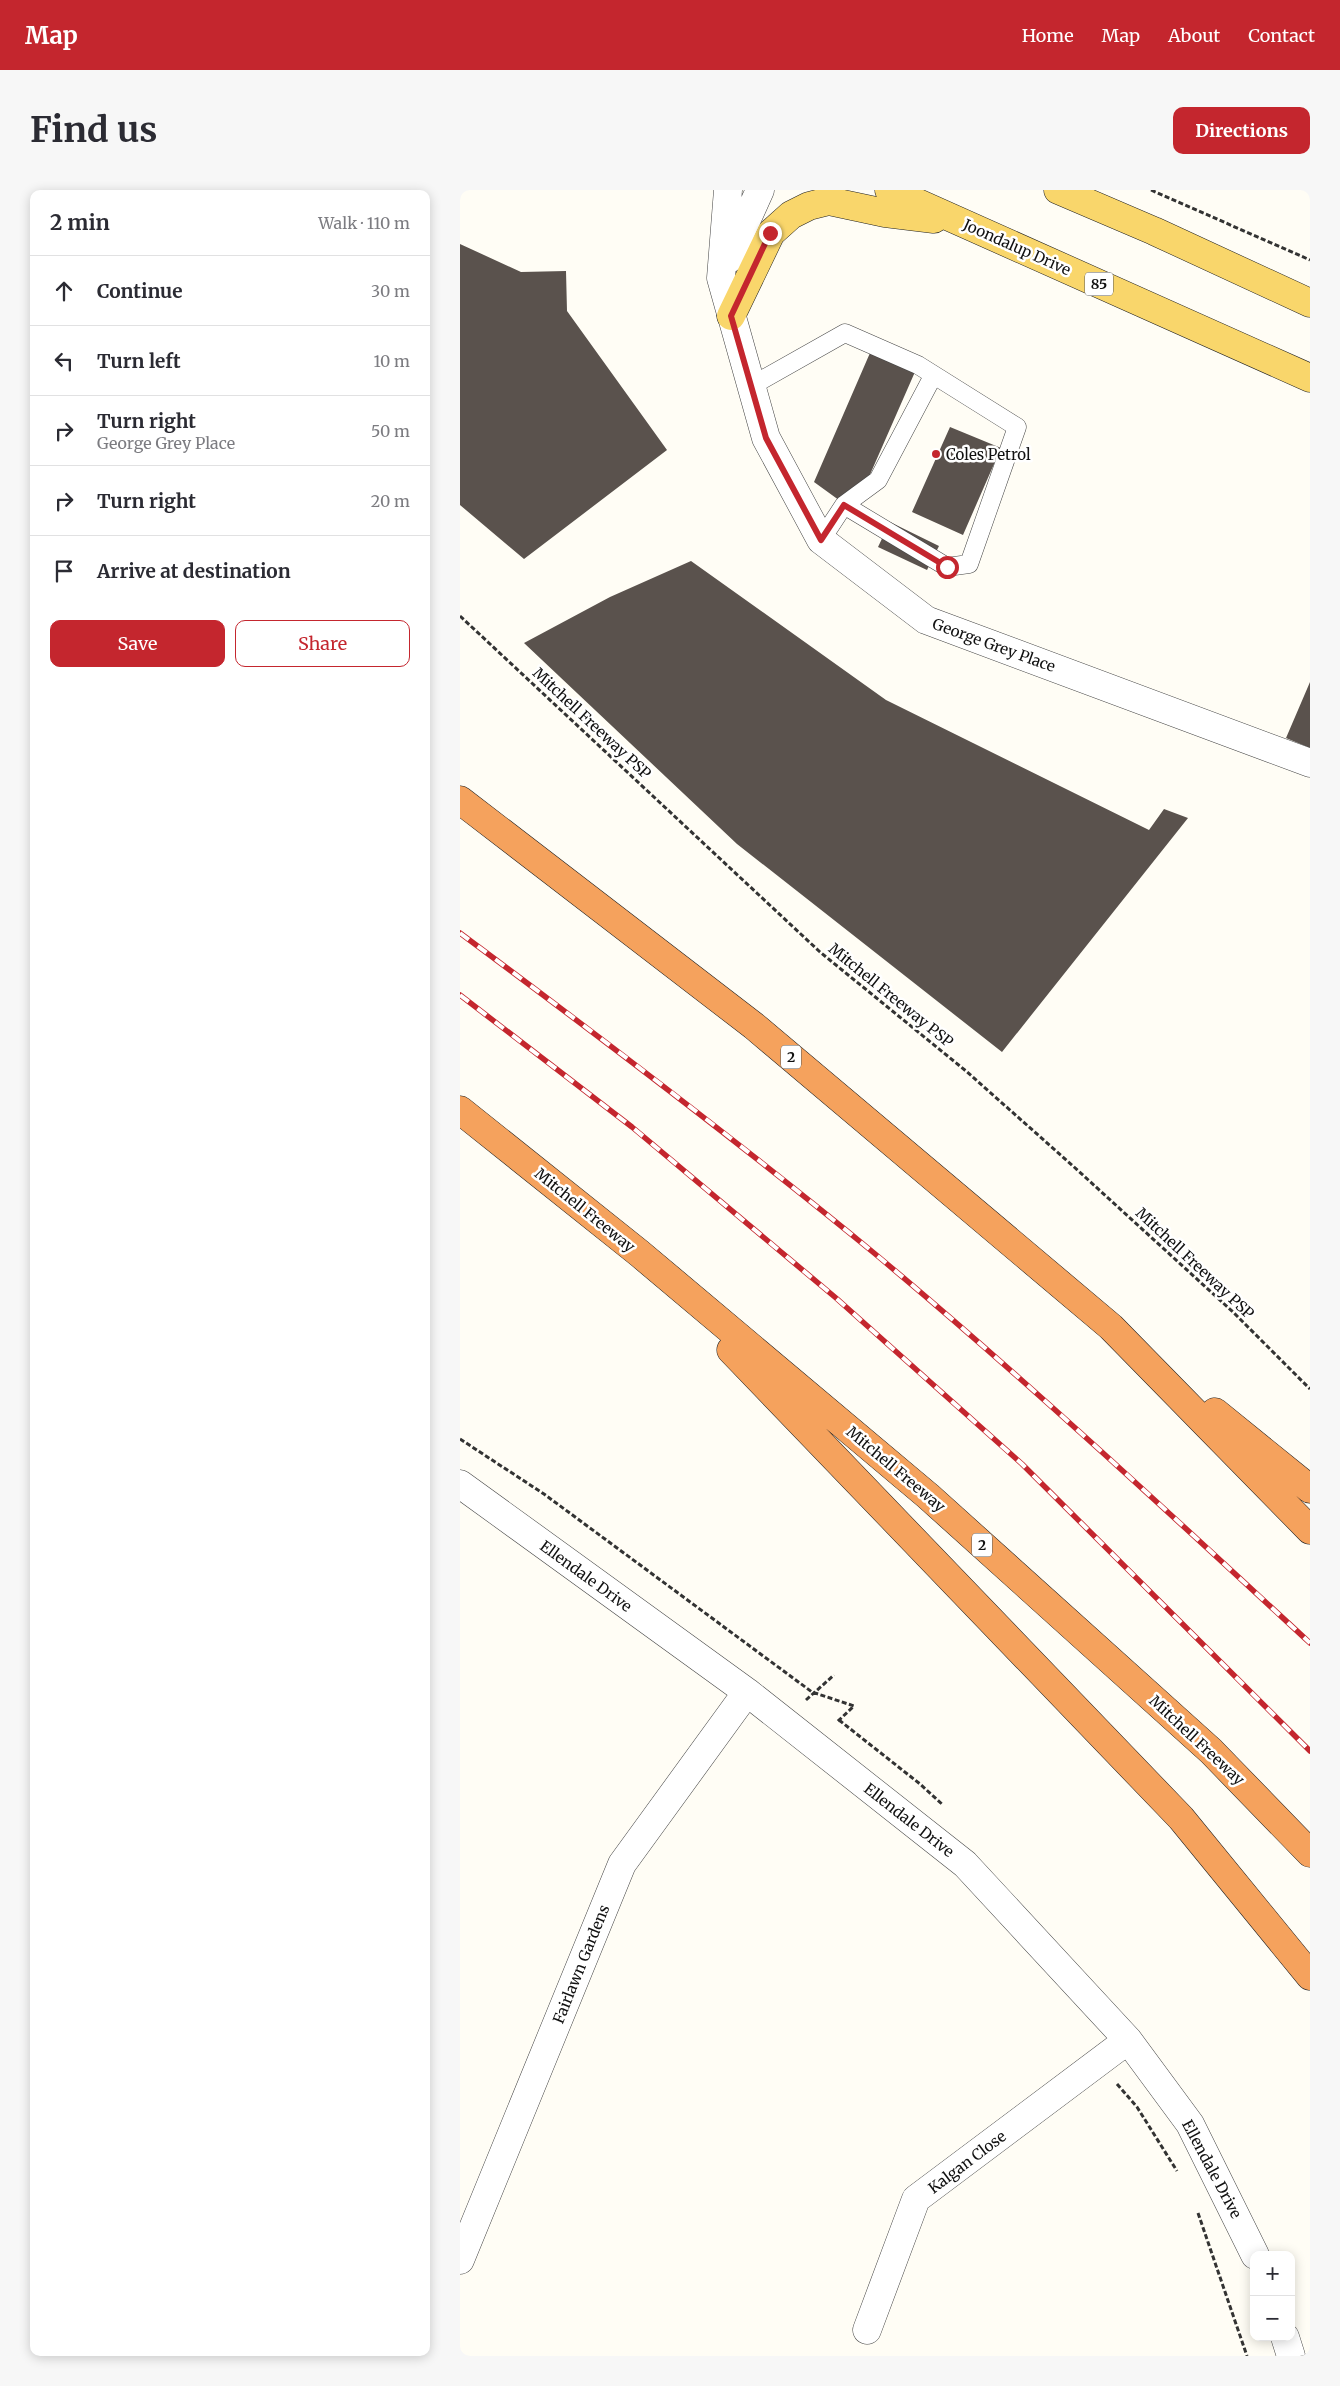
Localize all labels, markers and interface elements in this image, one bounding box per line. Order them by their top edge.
text: Map [25,20,78,51]
text: Home [1022,24,1074,47]
text: Map [1102,24,1140,47]
text: About [1168,24,1220,47]
text: Contact [1248,24,1315,47]
button: Directions [1173,107,1310,154]
text: Find us [30,108,157,152]
text: 2 min [50,209,110,236]
text: Walk · 110 m [318,213,410,233]
street label: Joondalup Drive [959,214,1074,279]
route end [759,222,782,245]
road number: 85 [1085,272,1113,296]
icon: ahead [50,277,78,305]
text: Continue [97,279,183,303]
text: 30 m [371,281,410,301]
icon: left [50,347,78,375]
text: Turn left [97,349,181,373]
text: 10 m [373,351,410,371]
text: Turn right [97,409,196,433]
icon: right [50,417,78,445]
text: 50 m [371,421,410,441]
text: George Grey Place [97,433,235,453]
place label: Coles Petrol [946,445,1031,464]
marker: Coles Petrol [930,448,942,460]
icon: right [50,487,78,515]
text: Turn right [97,489,196,513]
text: 20 m [371,491,410,511]
route start [936,556,959,579]
icon: arrive [50,557,78,585]
text: Arrive at destination [97,559,291,583]
street label: George Grey Place [930,614,1058,676]
button: Save [50,620,225,667]
button: Share [235,620,410,667]
street label: Mitchell Freeway PSP [529,663,655,783]
street label: Mitchell Freeway PSP [825,939,957,1051]
road number: 2 [781,1046,801,1069]
street label: Mitchell Freeway [531,1164,639,1256]
street label: Mitchell Freeway PSP [1132,1203,1258,1323]
street label: Mitchell Freeway [843,1422,950,1516]
road number: 2 [972,1534,992,1556]
street label: Ellendale Drive [536,1536,636,1616]
street label: Mitchell Freeway [1145,1691,1249,1789]
street label: Ellendale Drive [860,1779,958,1861]
street label: Fairlawn Gardens [549,1902,613,2026]
street label: Ellendale Drive [1178,2116,1246,2222]
street label: Kalgan Close [924,2127,1010,2197]
map controls [1250,2251,1295,2341]
button: + [1250,2251,1295,2296]
button: − [1250,2296,1295,2341]

